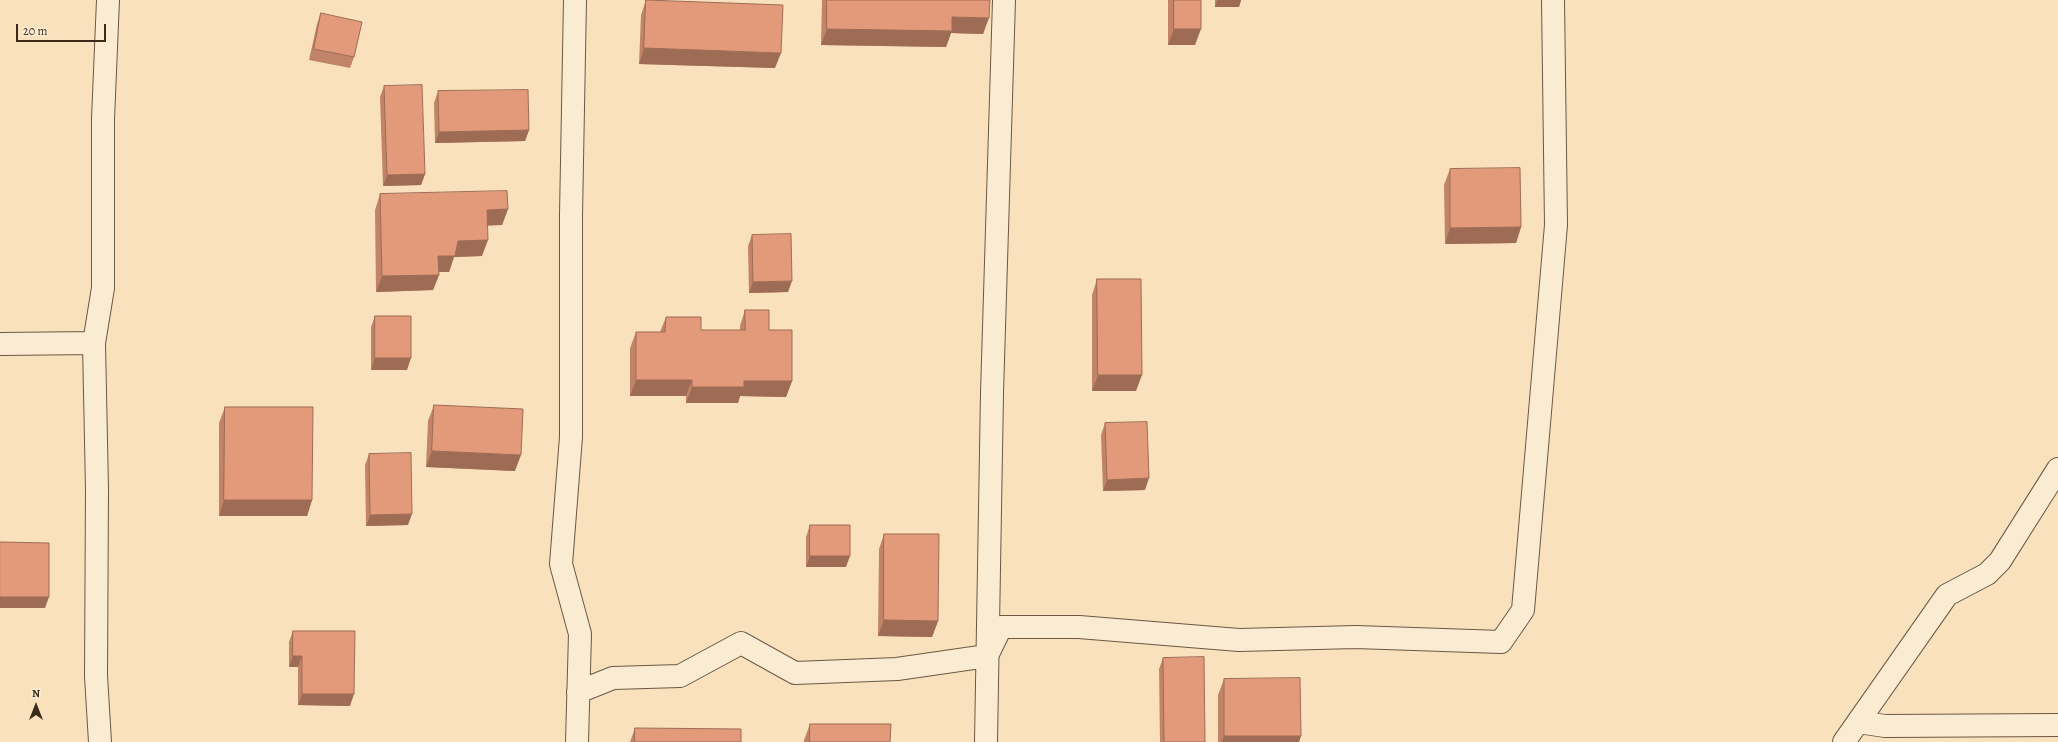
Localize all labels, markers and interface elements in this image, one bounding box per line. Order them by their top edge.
scale bar [18,16,108,42]
text: 20 m [23,23,47,39]
north arrow [16,686,56,726]
text: N [32,686,40,701]

